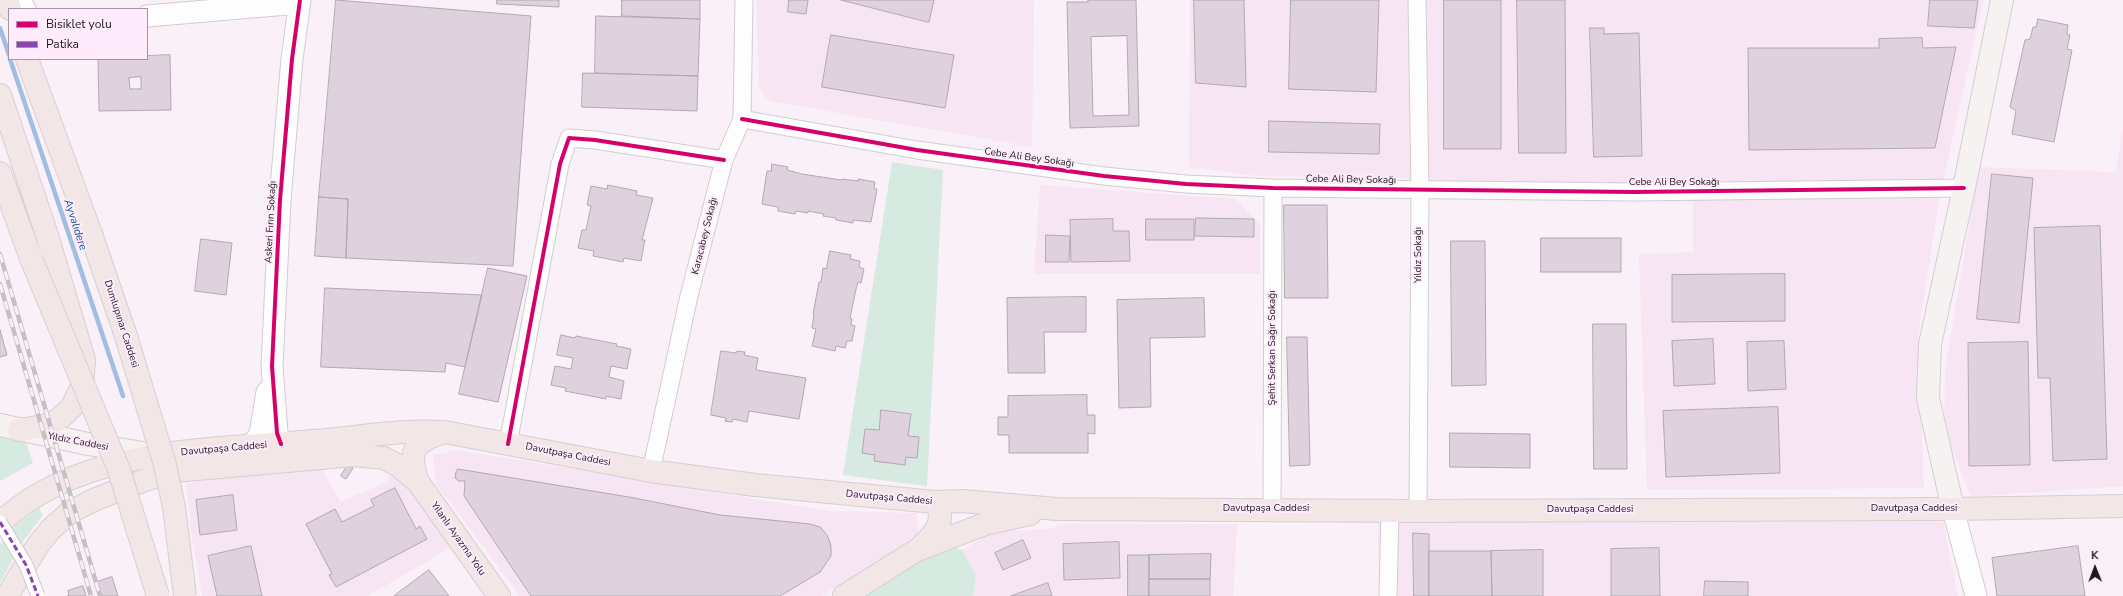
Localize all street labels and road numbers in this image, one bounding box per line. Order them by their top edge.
street label: Cebe Ali Bey Sokağı [983,146,1075,170]
street label: Cebe Ali Bey Sokağı [1306,173,1396,187]
street label: Cebe Ali Bey Sokağı [1629,177,1719,189]
street label: Askeri Fırın Sokağı [263,180,279,264]
street label: Karacabey Sokağı [690,196,720,276]
street label: Yıldız Sokağı [1413,227,1425,283]
street label: Dumlupınar Caddesi [101,279,141,369]
street label: Şehit Serkan Sağır Sokağı [1267,290,1279,406]
street label: Yıldız Caddesi [47,430,109,454]
street label: Davutpaşa Caddesi [180,439,268,459]
street label: Davutpaşa Caddesi [524,441,612,469]
street label: Davutpaşa Caddesi [845,488,933,508]
street label: Yılanlı Ayazma Yolu [428,500,488,578]
street label: Davutpaşa Caddesi [1223,503,1309,515]
street label: Davutpaşa Caddesi [1871,503,1957,515]
street label: Davutpaşa Caddesi [1547,504,1633,516]

